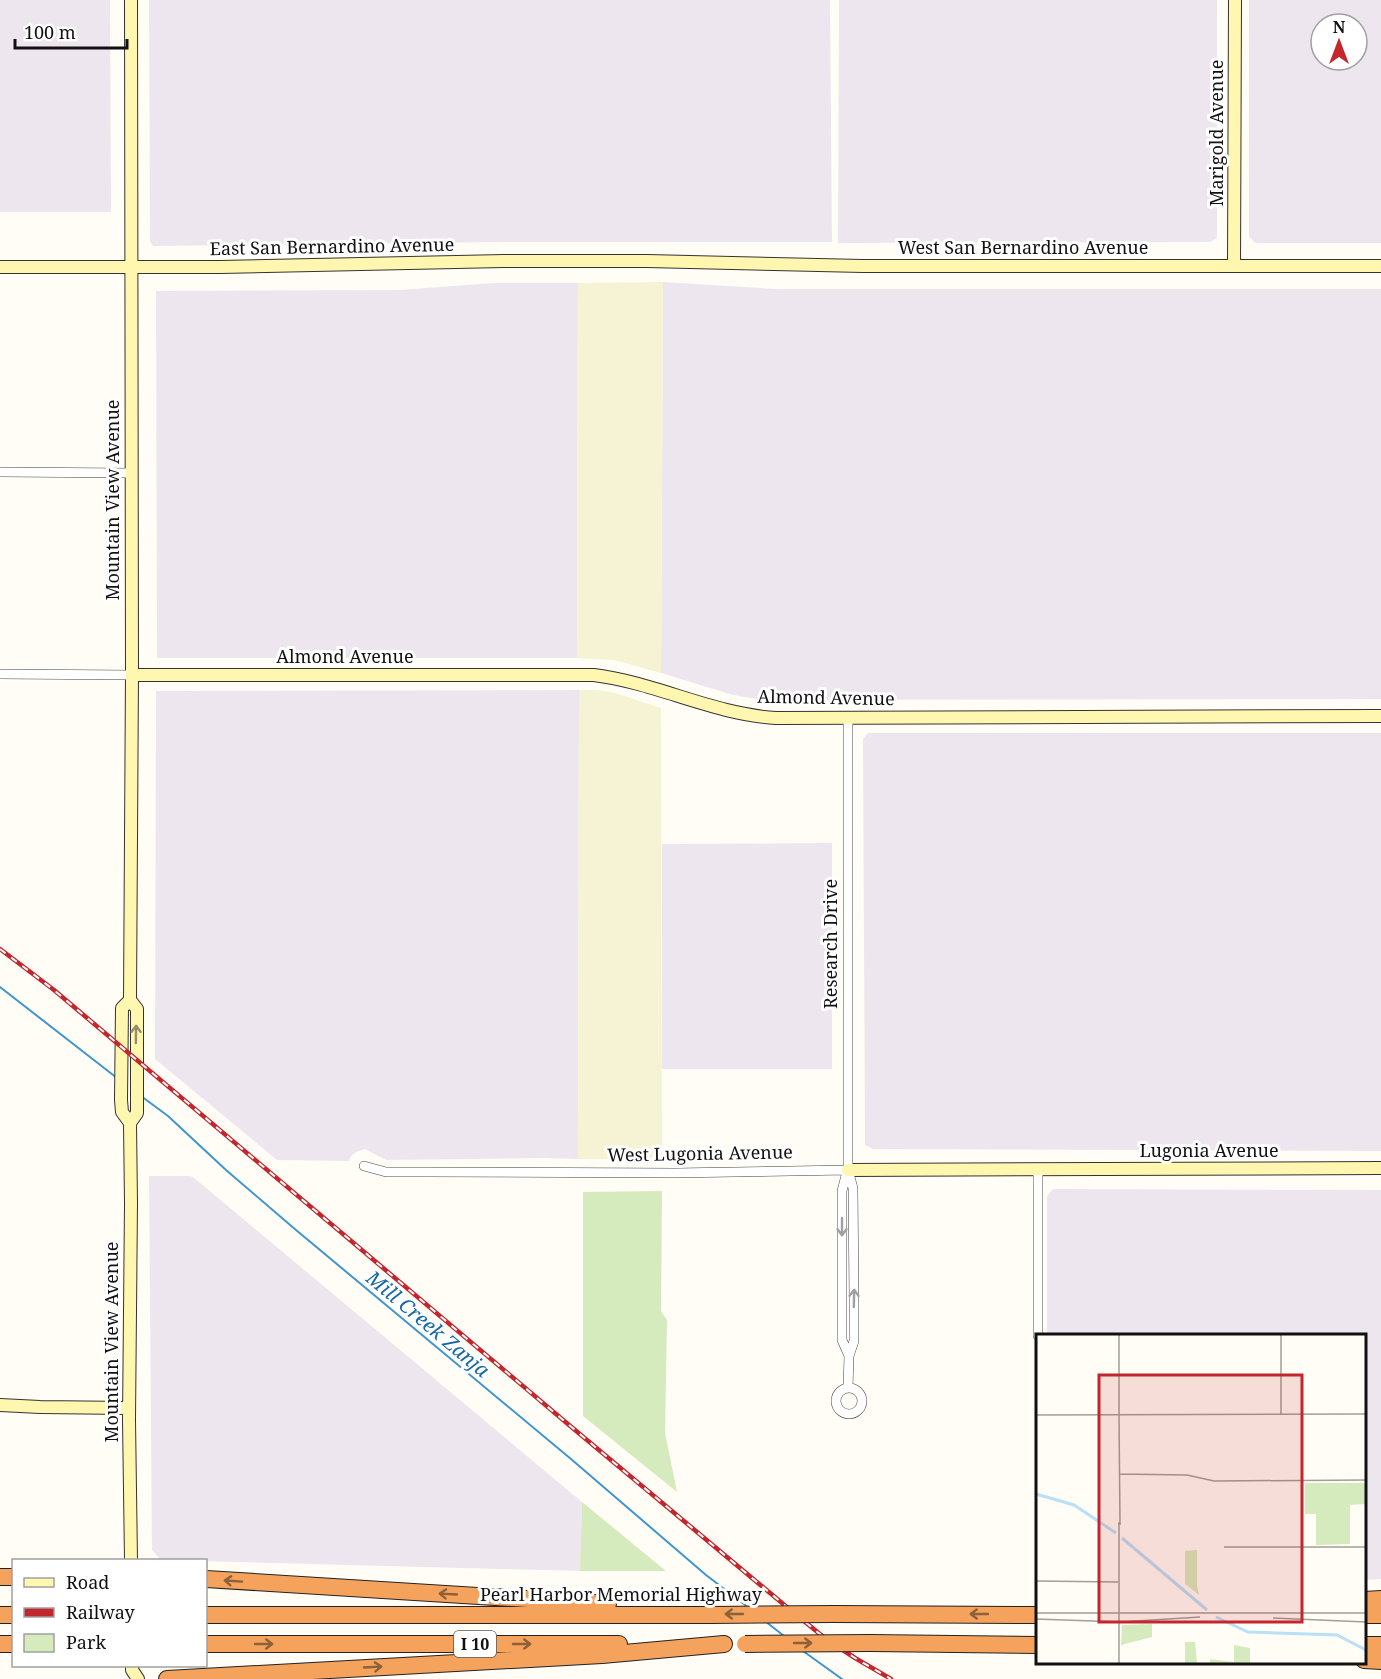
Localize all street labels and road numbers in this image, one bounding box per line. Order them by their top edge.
street label: Marigold Avenue [1204,60,1228,206]
street label: East San Bernardino Avenue [209,232,454,260]
street label: West San Bernardino Avenue [898,235,1148,259]
street label: Mountain View Avenue [100,400,124,600]
street label: Almond Avenue [276,644,414,668]
street label: Almond Avenue [757,684,895,710]
street label: Research Drive [818,879,842,1009]
street label: Lugonia Avenue [1139,1138,1279,1162]
street label: West Lugonia Avenue [607,1139,793,1167]
street label: Mountain View Avenue [99,1242,123,1442]
street label: Pearl Harbor Memorial Highway [480,1582,763,1606]
road number: I 10 [454,1631,496,1657]

